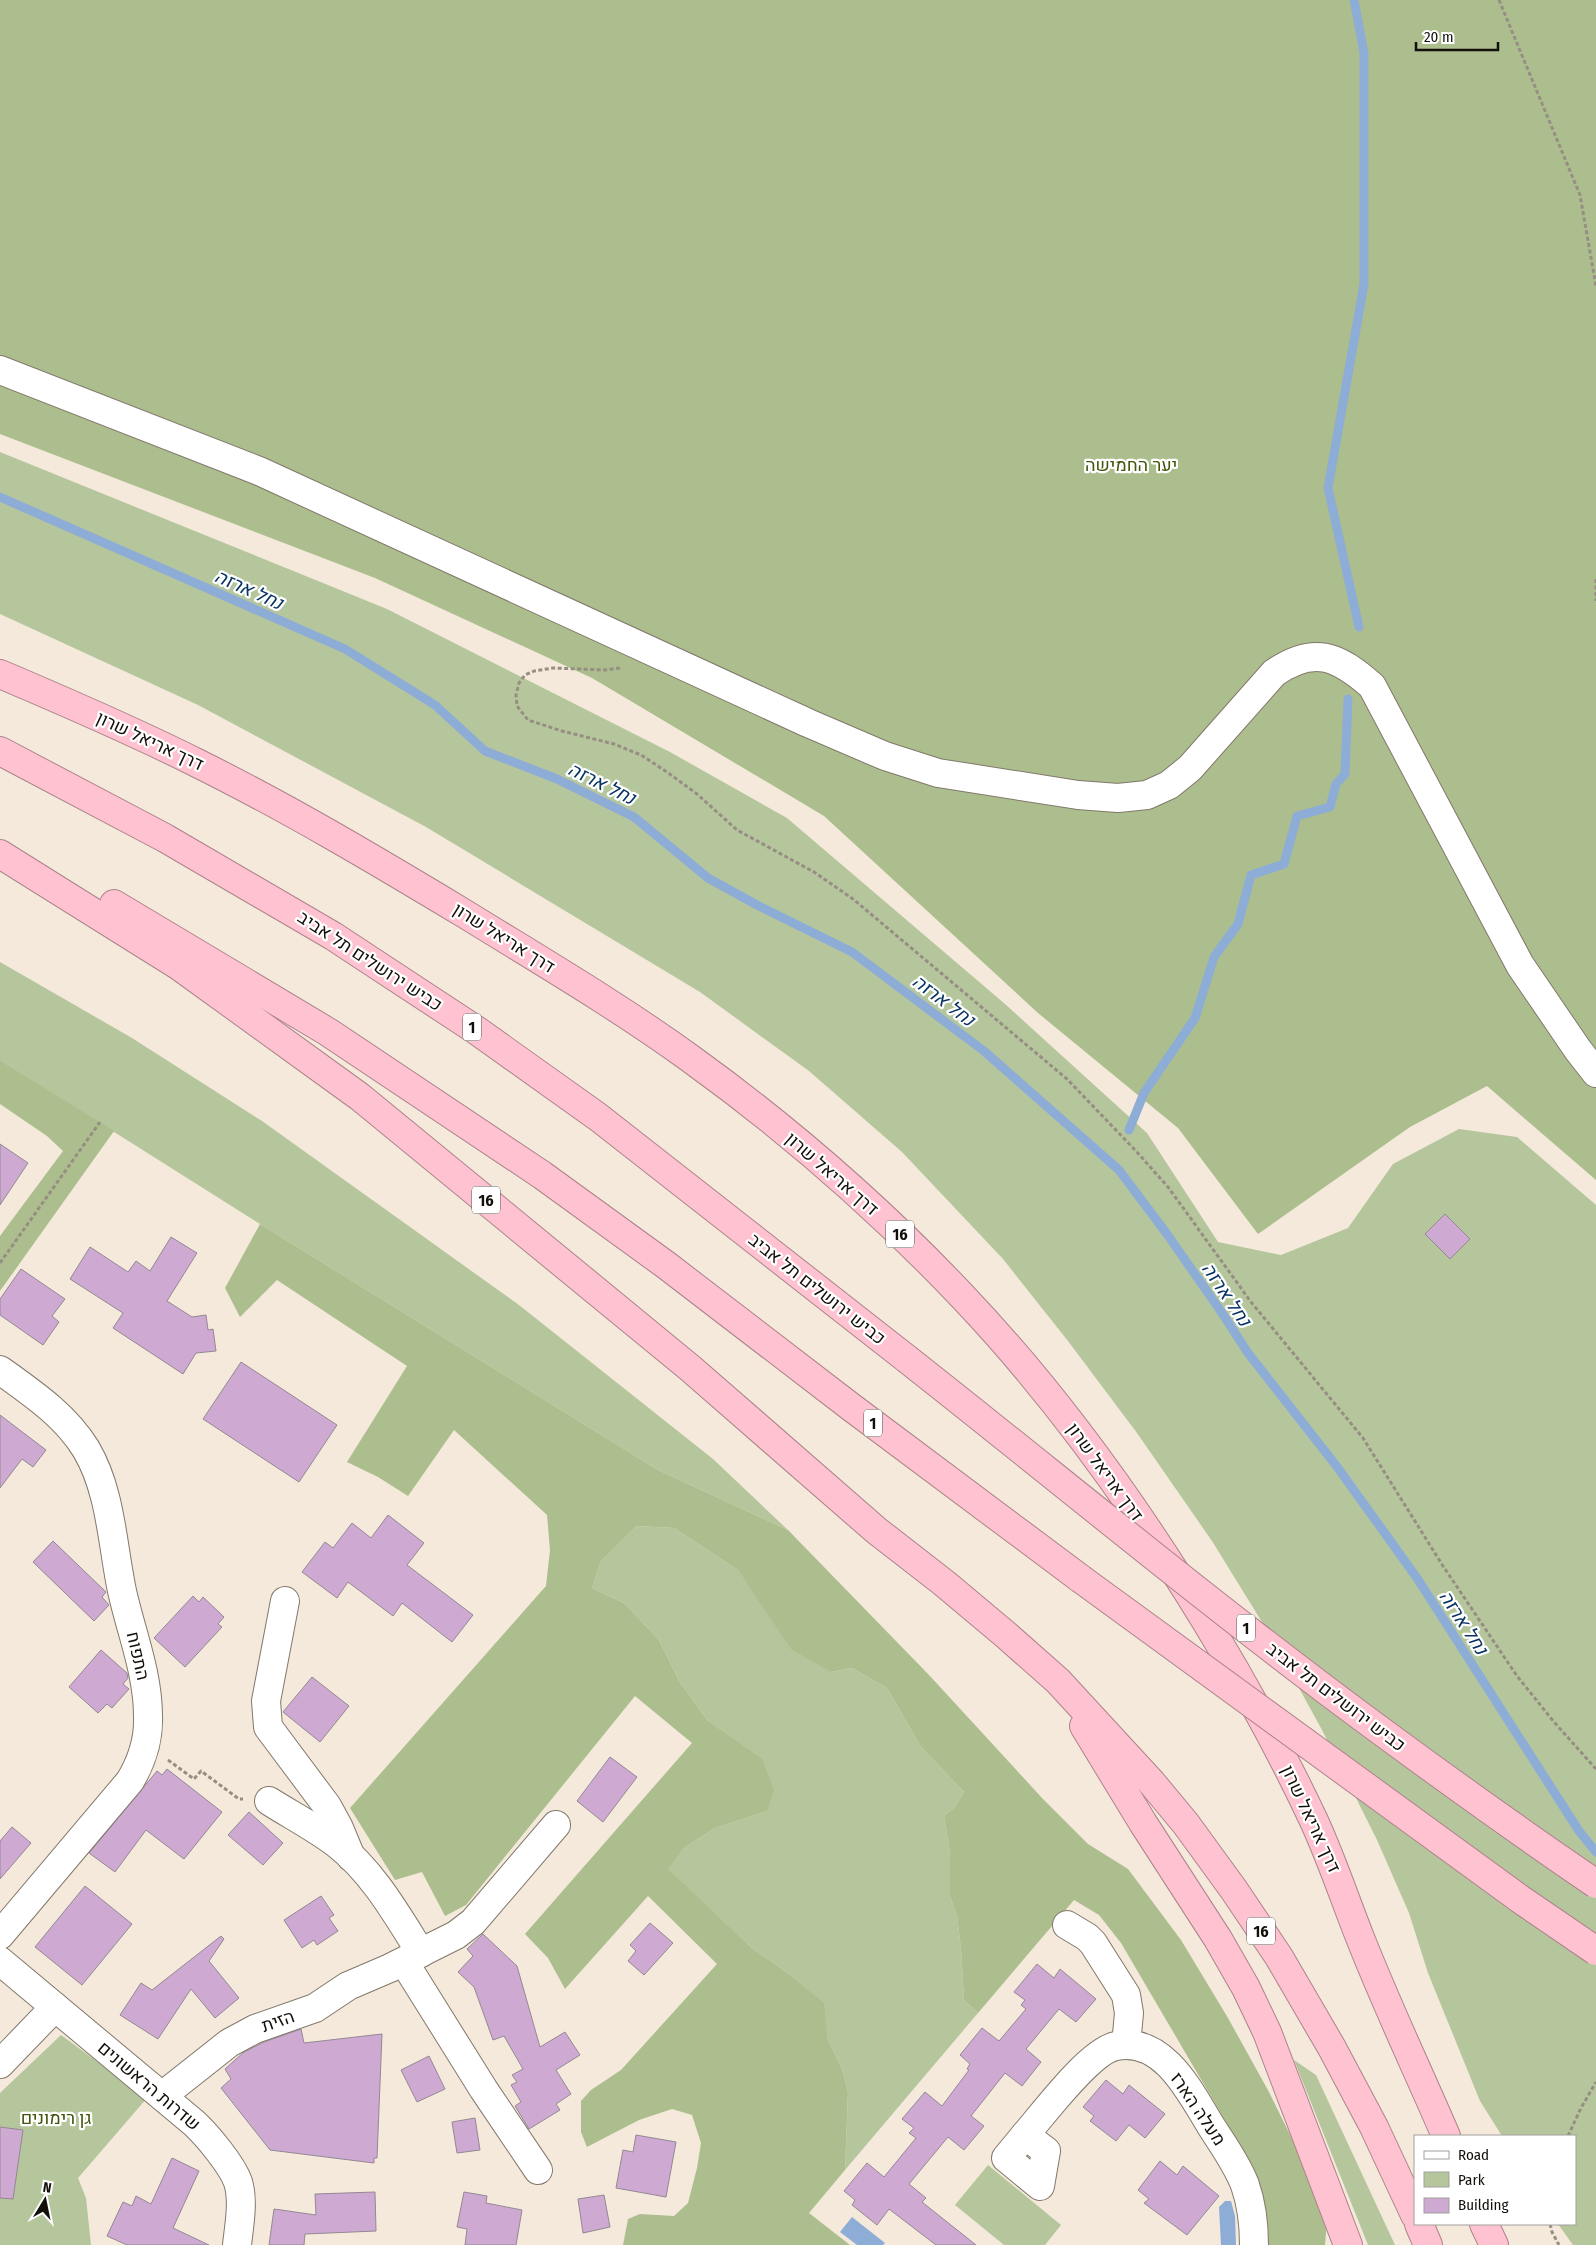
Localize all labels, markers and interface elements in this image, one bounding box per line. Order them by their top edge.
scale bar [1416,20,1498,52]
text: 20 m [1424,28,1454,46]
park label: יער החמישה [1085,454,1177,476]
water label: נחל ארזה [211,564,287,615]
street label: דרך אריאל שרון [93,707,207,775]
water label: נחל ארזה [564,757,640,810]
street label: דרך אריאל שרון [449,898,559,978]
street label: כביש ירושלים תל אביב [294,906,446,1016]
water label: נחל ארזה [908,970,980,1032]
road number: 1 [463,1014,481,1040]
street label: דרך אריאל שרון [781,1128,883,1220]
road number: 16 [472,1186,500,1214]
road number: 16 [886,1220,914,1248]
street label: כביש ירושלים תל אביב [744,1229,890,1349]
water label: נחל ארזה [1197,1258,1257,1331]
road number: 1 [864,1410,882,1436]
street label: דרך אריאל שרון [1062,1419,1148,1525]
water label: נחל ארזה [1434,1586,1493,1660]
road number: 1 [1237,1615,1255,1642]
street label: התפוח [122,1629,154,1683]
street label: כביש ירושלים תל אביב [1262,1638,1410,1756]
street label: דרך אריאל שרון [1277,1762,1345,1876]
road number: 16 [1247,1918,1275,1944]
street label: הזית [259,2005,297,2037]
street label: שדרות הראשונים [93,2037,205,2135]
street label: מעלה הארז [1166,2068,1230,2150]
park label: גן רימונים [21,2107,91,2129]
legend [1414,2135,1576,2225]
text: Road [1458,2146,1489,2164]
text: Park [1458,2171,1485,2189]
north arrow [20,2175,70,2225]
text: N [42,2179,53,2197]
text: Building [1458,2196,1509,2214]

